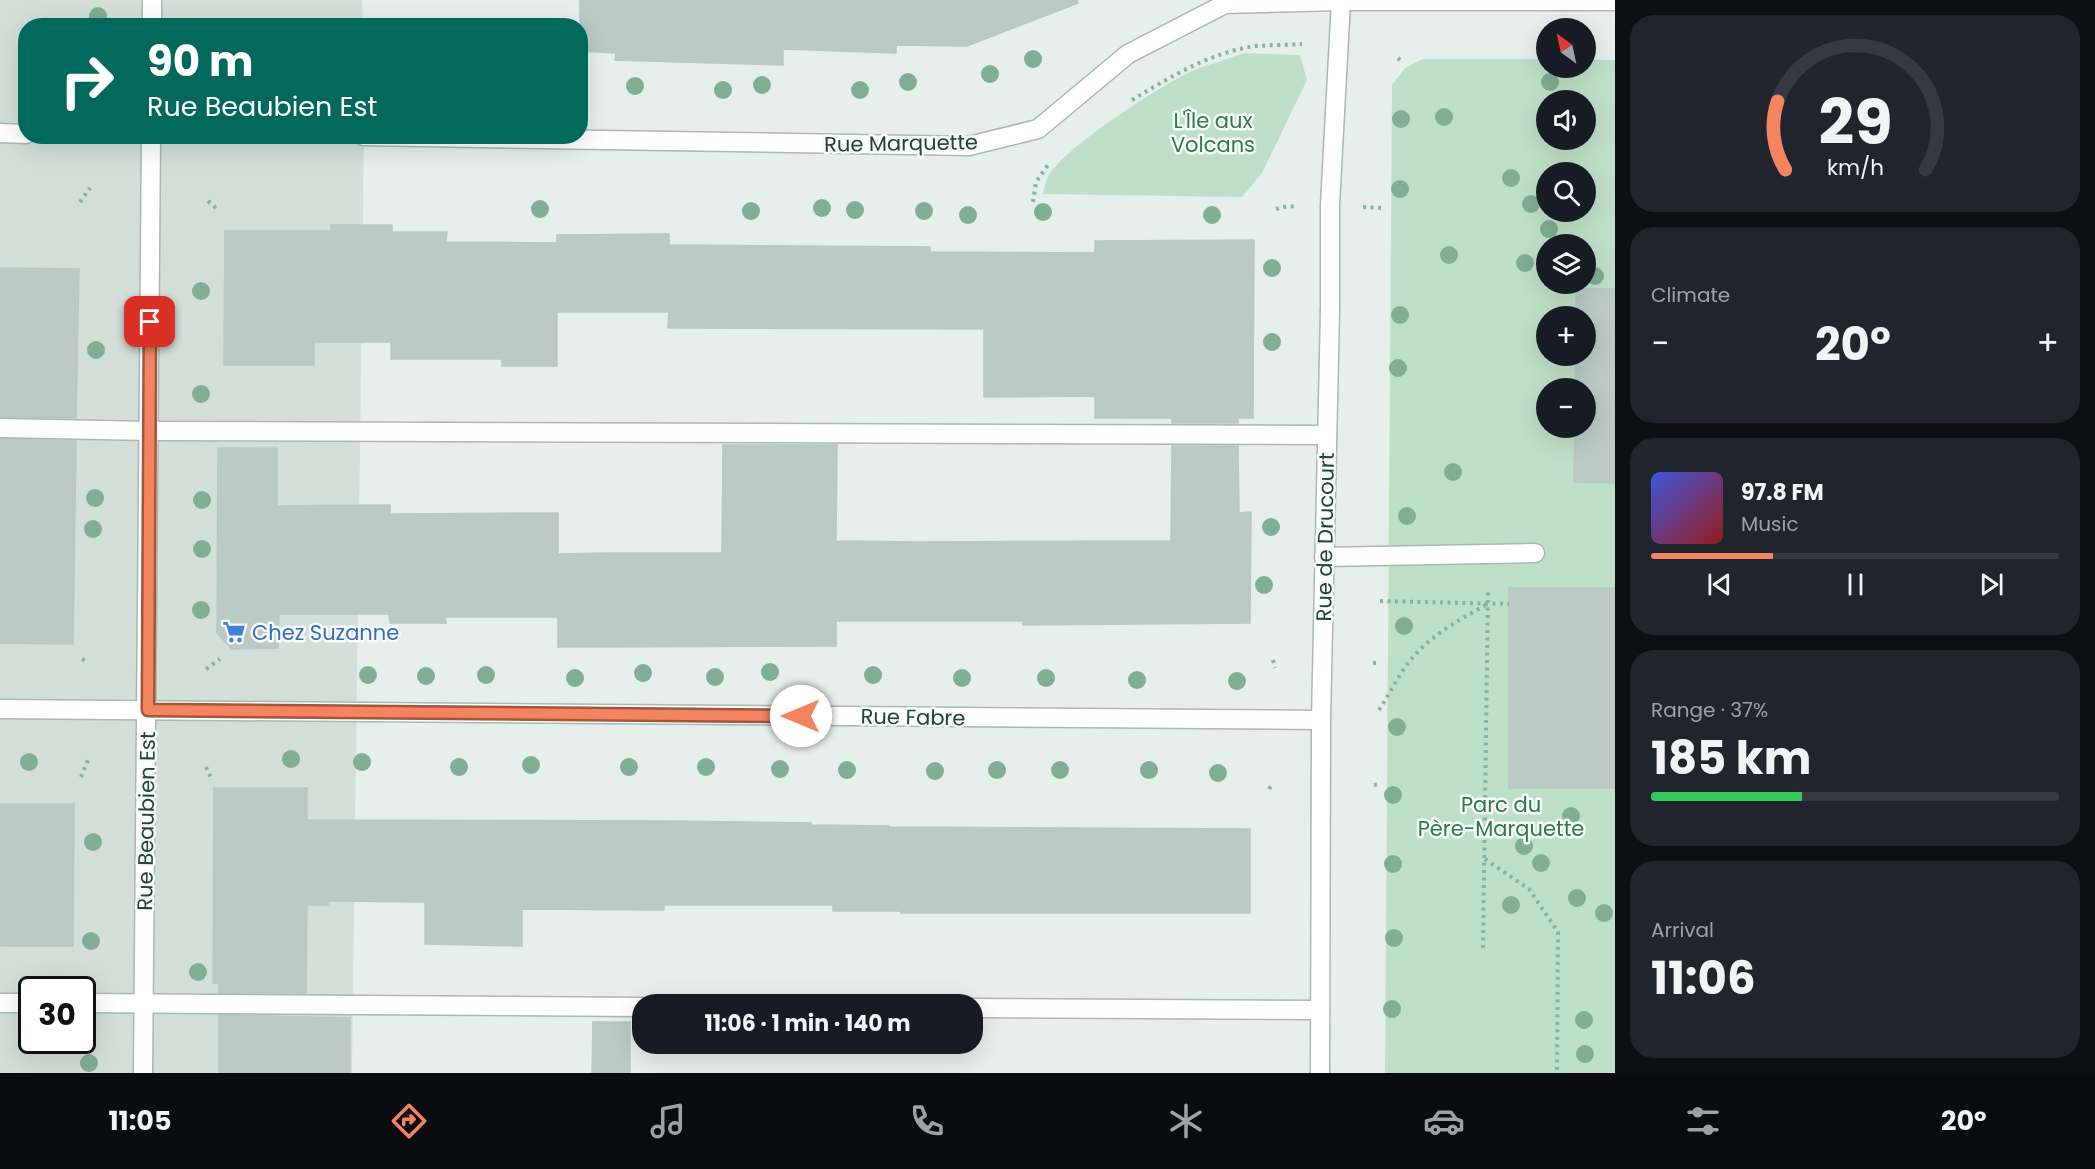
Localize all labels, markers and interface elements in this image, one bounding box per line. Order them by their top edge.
north arrow [1536,18,1596,78]
map controls [1536,18,1596,438]
text: 90 m [147,32,254,91]
icon: right [48,42,126,120]
text: 29 [1818,78,1892,166]
text: Rue Beaubien Est [147,88,377,125]
button: sound [1536,90,1596,150]
park label: L'Île aux Volcans [1171,106,1255,159]
street label: Rue Marquette [824,127,978,159]
text: km/h [1826,153,1884,184]
button: search [1536,162,1596,222]
button: layers [1536,234,1596,294]
text: Climate [1651,281,1730,309]
pin [124,296,175,347]
icon: arrive [133,305,166,338]
button: + [1536,306,1596,366]
text: 20° [1815,313,1891,376]
text: − [1651,320,1669,367]
text: + [2036,320,2059,367]
button: − [1536,378,1596,438]
street label: Rue de Drucourt [1309,452,1341,622]
text: 97.8 FM [1741,477,1824,508]
text: Music [1741,510,1799,538]
icon: previous [1703,568,1736,601]
icon: pause [1839,568,1872,601]
icon: next [1975,568,2008,601]
place label: Chez Suzanne [252,618,399,647]
supermarket icon: Chez Suzanne [221,619,247,645]
position arrow [769,684,833,748]
text: Range · 37% [1651,696,1768,724]
street label: Rue Fabre [860,702,966,732]
text: 185 km [1651,727,1811,790]
street label: Rue Beaubien Est [130,731,162,911]
park label: Parc du Père-Marquette [1418,790,1584,843]
text: Arrival [1651,916,1714,944]
text: 11:06 [1651,947,1756,1010]
speed limit sign: 30 [18,976,96,1054]
text: 11:06 · 1 min · 140 m [705,1008,911,1039]
icon: directions [388,1100,430,1142]
icon: music [647,1100,689,1142]
icon: phone [906,1100,948,1142]
icon: climate [1165,1100,1207,1142]
icon: car [1423,1100,1465,1142]
icon: filters [1682,1100,1724,1142]
text: 11:05 [108,1102,172,1139]
text: 20° [1941,1102,1987,1139]

